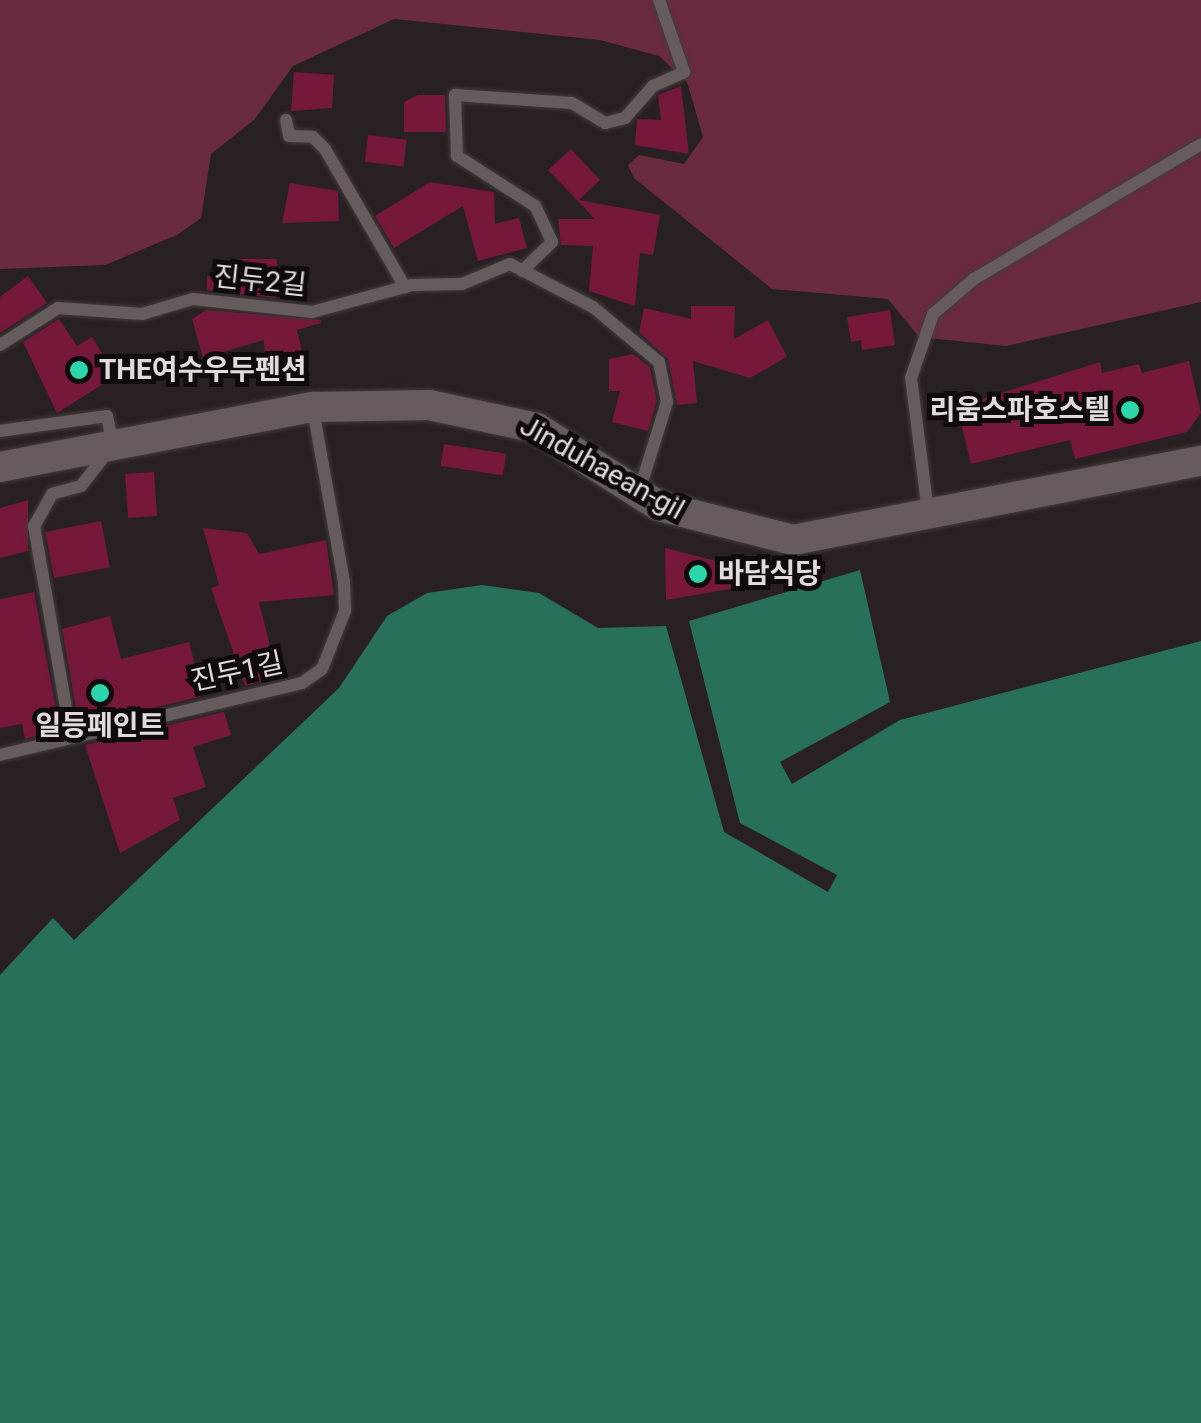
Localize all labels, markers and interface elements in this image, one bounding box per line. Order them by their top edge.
street label: 진두2길 [212,259,308,303]
place label: THE여수우두펜션 [99,353,306,387]
marker: THE여수우두펜션 [68,359,90,381]
place label: 리움스파호스텔 [930,393,1110,427]
marker: 리움스파호스텔 [1119,399,1141,421]
street label: Jinduhaean-gil [514,409,690,527]
place label: 바담식당 [718,557,821,591]
marker: 바담식당 [687,563,709,585]
street label: 진두1길 [188,646,286,698]
marker: 일등페인트 [89,682,111,704]
place label: 일등페인트 [36,709,164,743]

